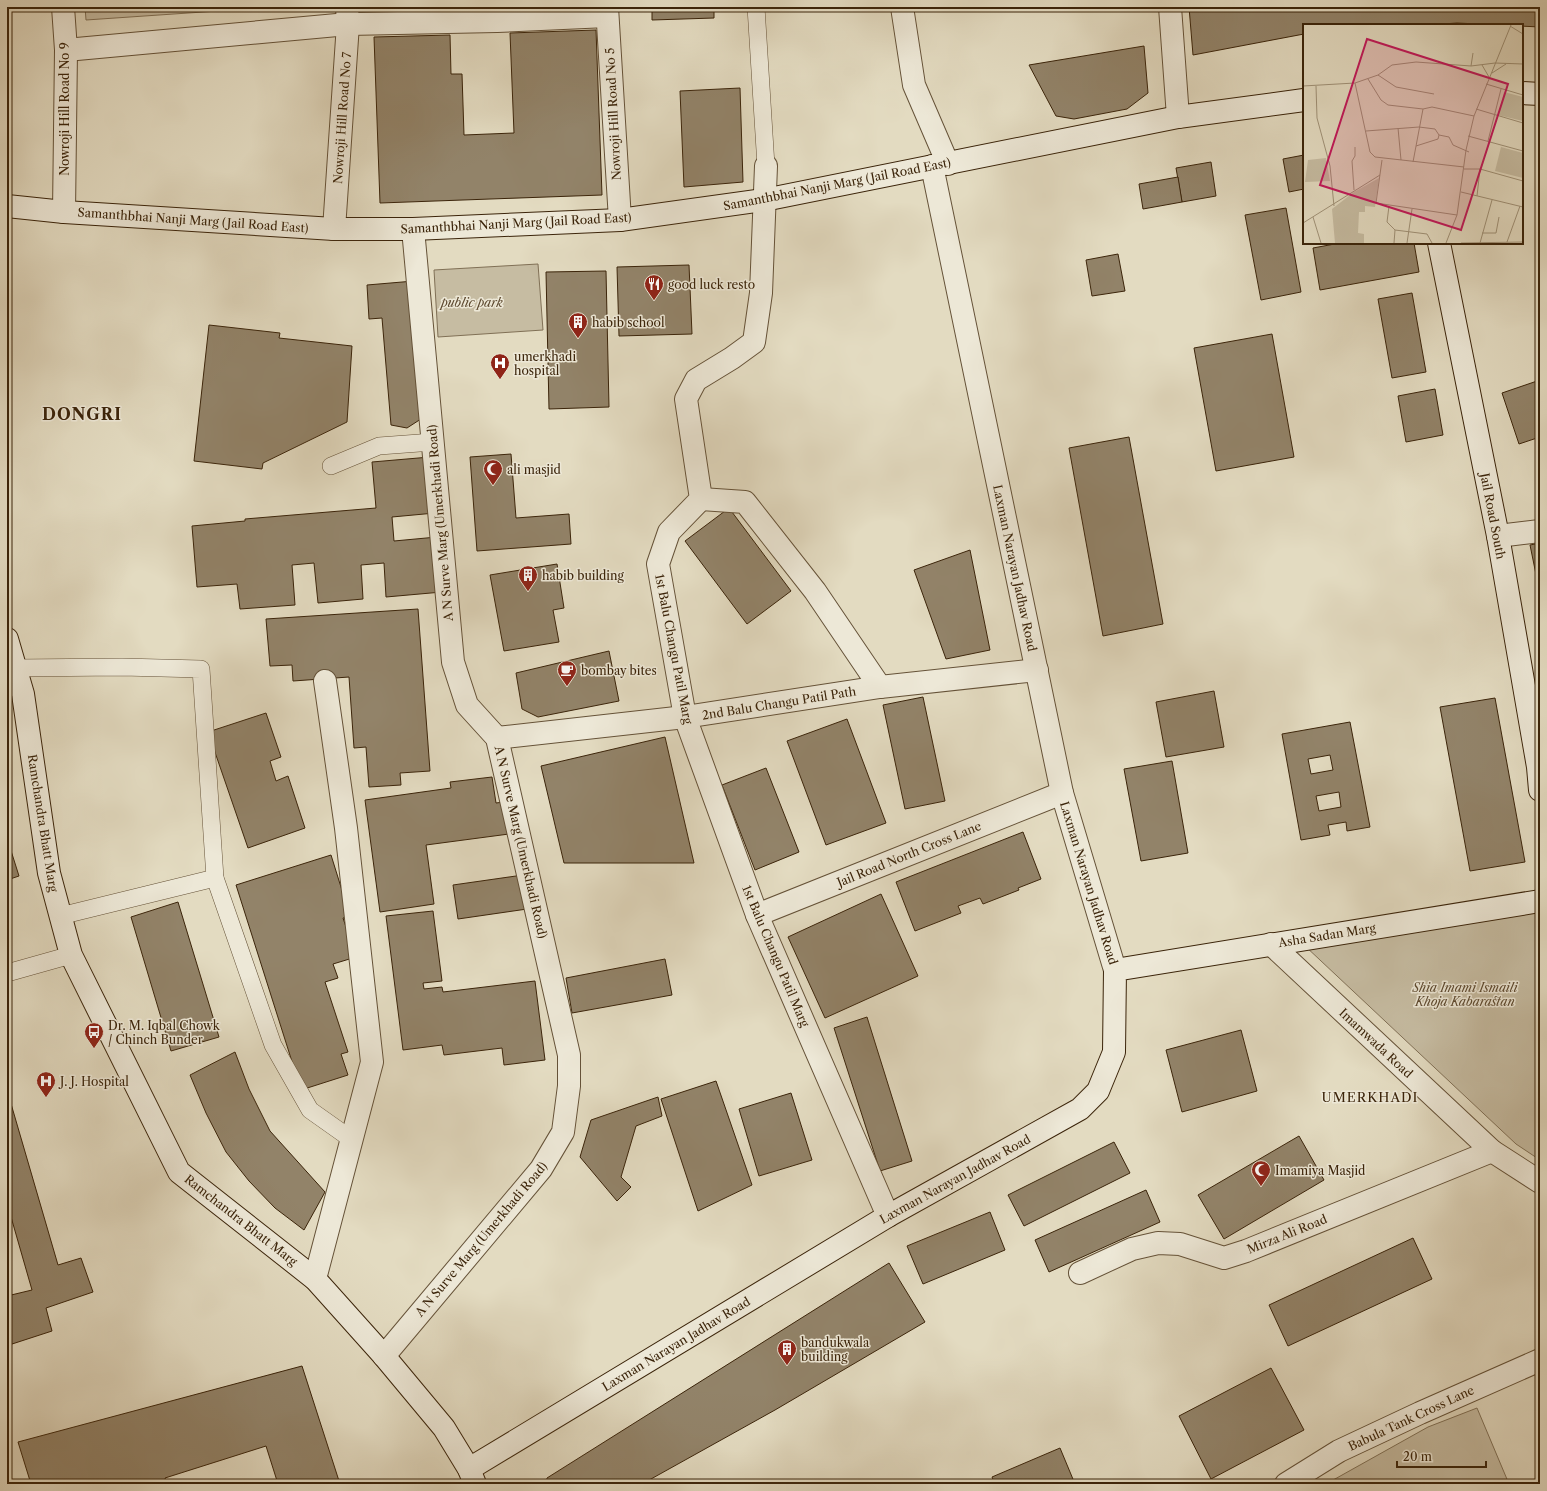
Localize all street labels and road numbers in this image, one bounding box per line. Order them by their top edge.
street label: Nowroji Hill Road No 9 [57,42,72,176]
street label: Nowroji Hill Road No 5 [602,47,624,181]
street label: Nowroji Hill Road No 7 [330,51,354,185]
street label: Samanthbhai Nanji Marg (Jail Road East) [722,155,952,213]
street label: Samanthbhai Nanji Marg (Jail Road East) [77,204,309,236]
street label: Samanthbhai Nanji Marg (Jail Road East) [400,209,632,237]
street label: A N Surve Marg (Umerkhadi Road) [424,424,456,623]
street label: Jail Road South [1477,470,1509,561]
street label: Laxman Narayan Jadhav Road [990,483,1040,653]
street label: 1st Balu Changu Patil Marg [652,573,696,726]
street label: 2nd Balu Changu Patil Path [701,683,858,723]
street label: A N Surve Marg (Umerkhadi Road) [491,743,551,940]
street label: Ramchandra Bhatt Marg [25,753,61,894]
street label: Laxman Narayan Jadhav Road [1057,800,1121,967]
street label: Jail Road North Cross Lane [833,818,984,891]
street label: 1st Balu Changu Patil Marg [739,883,813,1030]
street label: Asha Sadan Marg [1276,920,1377,950]
street label: Imamwada Road [1336,1005,1416,1081]
street label: Laxman Narayan Jadhav Road [877,1131,1034,1227]
street label: A N Surve Marg (Umerkhadi Road) [411,1158,550,1320]
street label: Ramchandra Bhatt Marg [182,1171,301,1269]
street label: Mirza Ali Road [1245,1211,1330,1257]
street label: Laxman Narayan Jadhav Road [599,1293,753,1394]
street label: Babula Tank Cross Lane [1346,1382,1477,1454]

